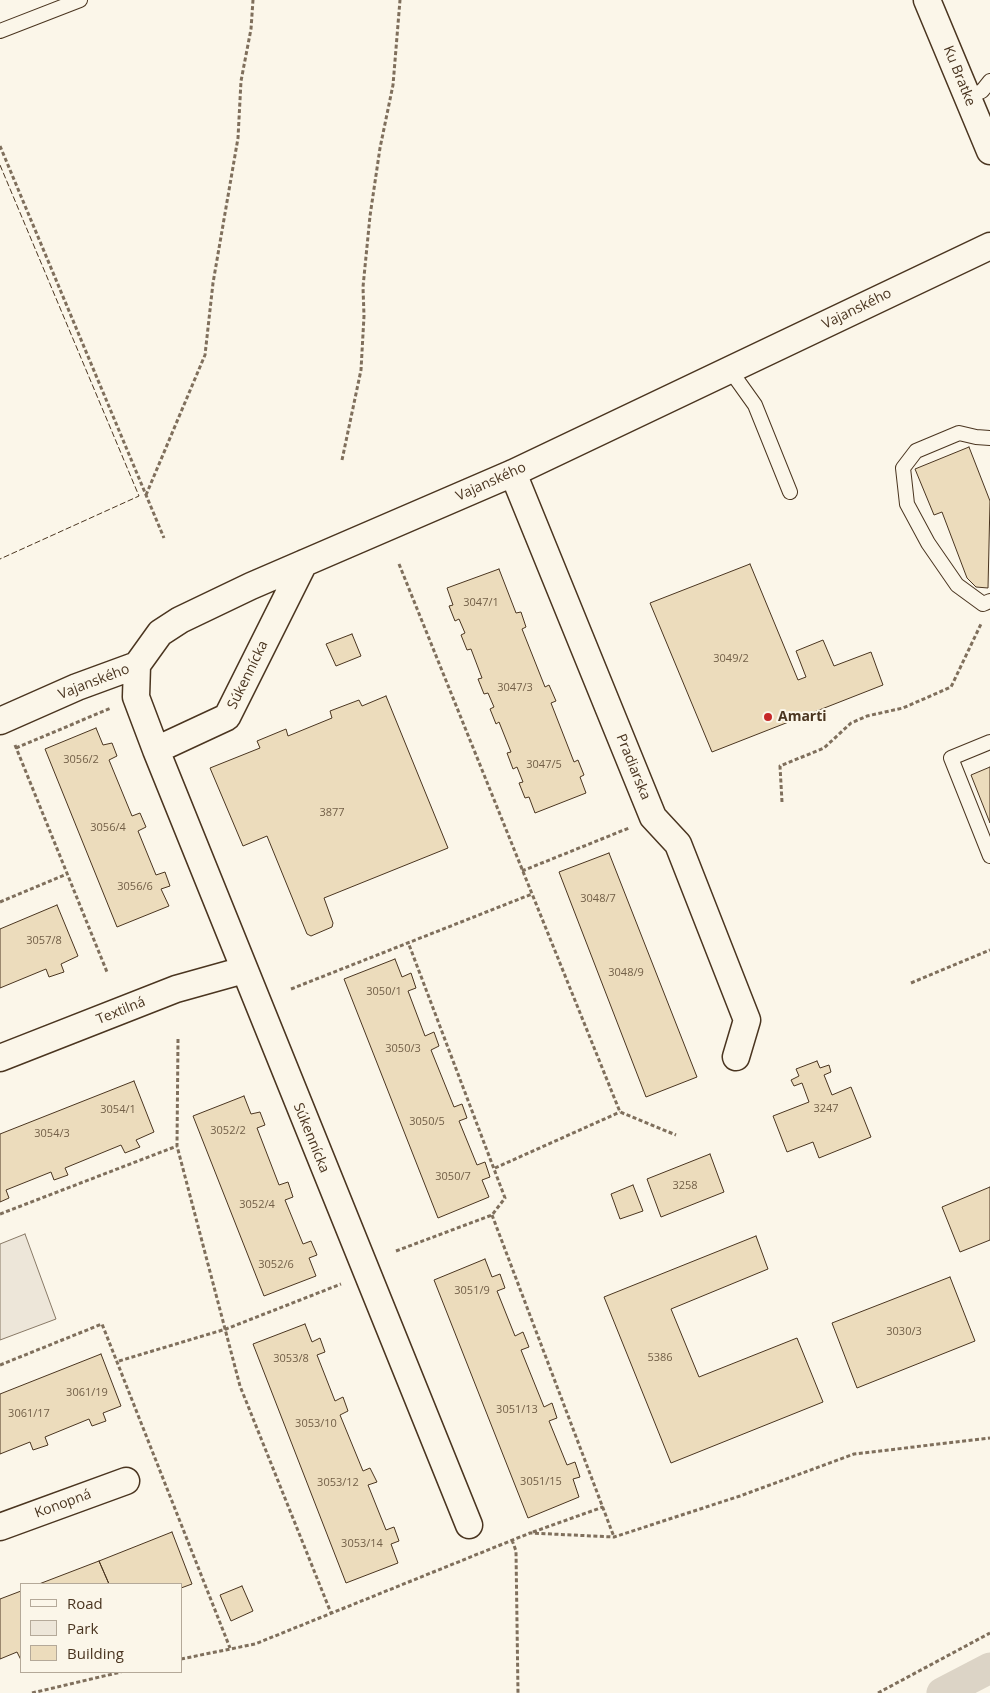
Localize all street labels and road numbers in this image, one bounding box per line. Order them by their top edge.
street label: Ku Bratke [939,43,979,109]
street label: Vajanského [820,285,894,333]
street label: Vajanského [453,459,529,505]
street label: Súkennícka [224,638,272,712]
street label: Vajanského [56,661,132,703]
street label: Pradiarska [612,732,654,802]
street label: Textilná [94,994,148,1028]
street label: Súkennícka [289,1101,333,1175]
street label: Konopná [32,1486,94,1522]

